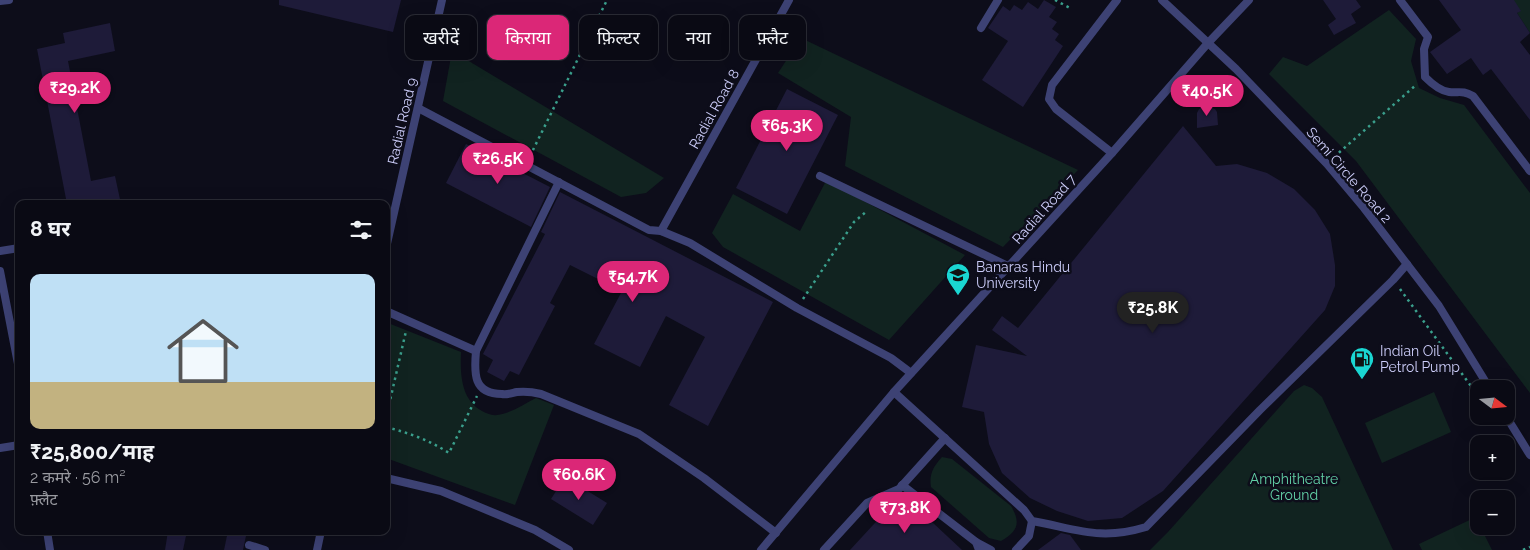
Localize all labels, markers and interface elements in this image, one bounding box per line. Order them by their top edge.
chip: खरीदें [405,15,477,60]
chip: किराया [487,15,569,60]
chip: फ़िल्टर [579,15,658,60]
chip: नया [668,15,729,60]
chip: फ़्लैट [739,15,806,60]
street label: Radial Road 8 [686,66,742,152]
pin: ₹29.2K [34,72,116,114]
pin: ₹40.5K [1166,74,1248,117]
street label: Radial Road 9 [384,76,420,166]
text: ₹29.2K [50,78,100,97]
text: ₹40.5K [1182,81,1232,100]
pin: ₹65.3K [746,110,828,152]
text: ₹65.3K [762,116,812,135]
street label: Semi Circle Road 2 [1303,124,1395,226]
pin: ₹26.5K [457,142,539,185]
text: ₹26.5K [473,149,523,168]
street label: Radial Road 7 [1009,171,1080,247]
text: 8 घर [30,216,71,241]
icon: filters [347,216,375,244]
place label: Banaras Hindu University [976,259,1070,291]
pin: ₹54.7K [592,260,674,303]
school or university icon: Banaras Hindu University [945,262,971,296]
text: ₹54.7K [608,267,658,286]
pin: ₹25.8K [1112,292,1194,334]
text: ₹25.8K [1128,298,1178,317]
icon: home [158,306,248,396]
place label: Indian Oil Petrol Pump [1380,343,1460,375]
fuel station icon: Indian Oil Petrol Pump [1349,346,1375,380]
north arrow [1470,380,1515,425]
map controls [1470,380,1515,535]
button: + [1470,435,1515,480]
text: ₹25,800/माह [30,439,154,464]
pin: ₹60.6K [538,458,620,501]
text: ₹60.6K [553,465,605,484]
text: 2 कमरे · 56 m² [30,468,125,487]
park label: Amphitheatre Ground [1250,471,1338,503]
text: फ़्लैट [30,490,58,509]
button: − [1470,490,1515,535]
pin: ₹73.8K [864,492,946,534]
text: ₹73.8K [880,498,930,517]

